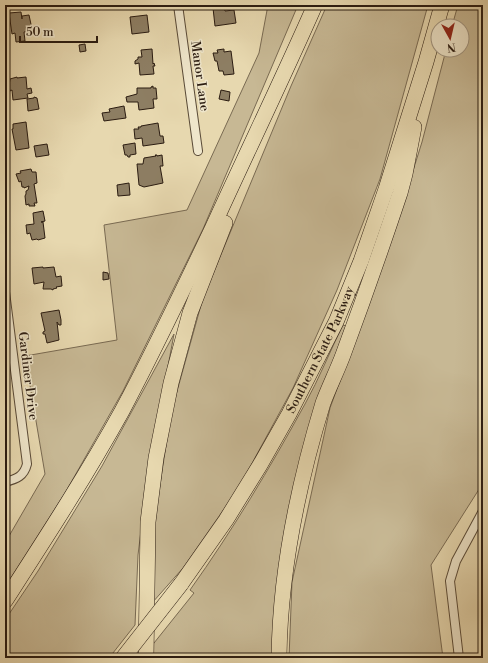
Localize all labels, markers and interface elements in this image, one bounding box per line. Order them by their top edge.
scale bar [20,18,97,44]
north arrow [430,18,470,58]
text: 50 m [26,25,54,40]
text: N [446,39,457,54]
street label: Manor Lane [187,40,213,113]
street label: Southern State Parkway [283,283,358,416]
street label: Gardiner Drive [15,331,41,422]

